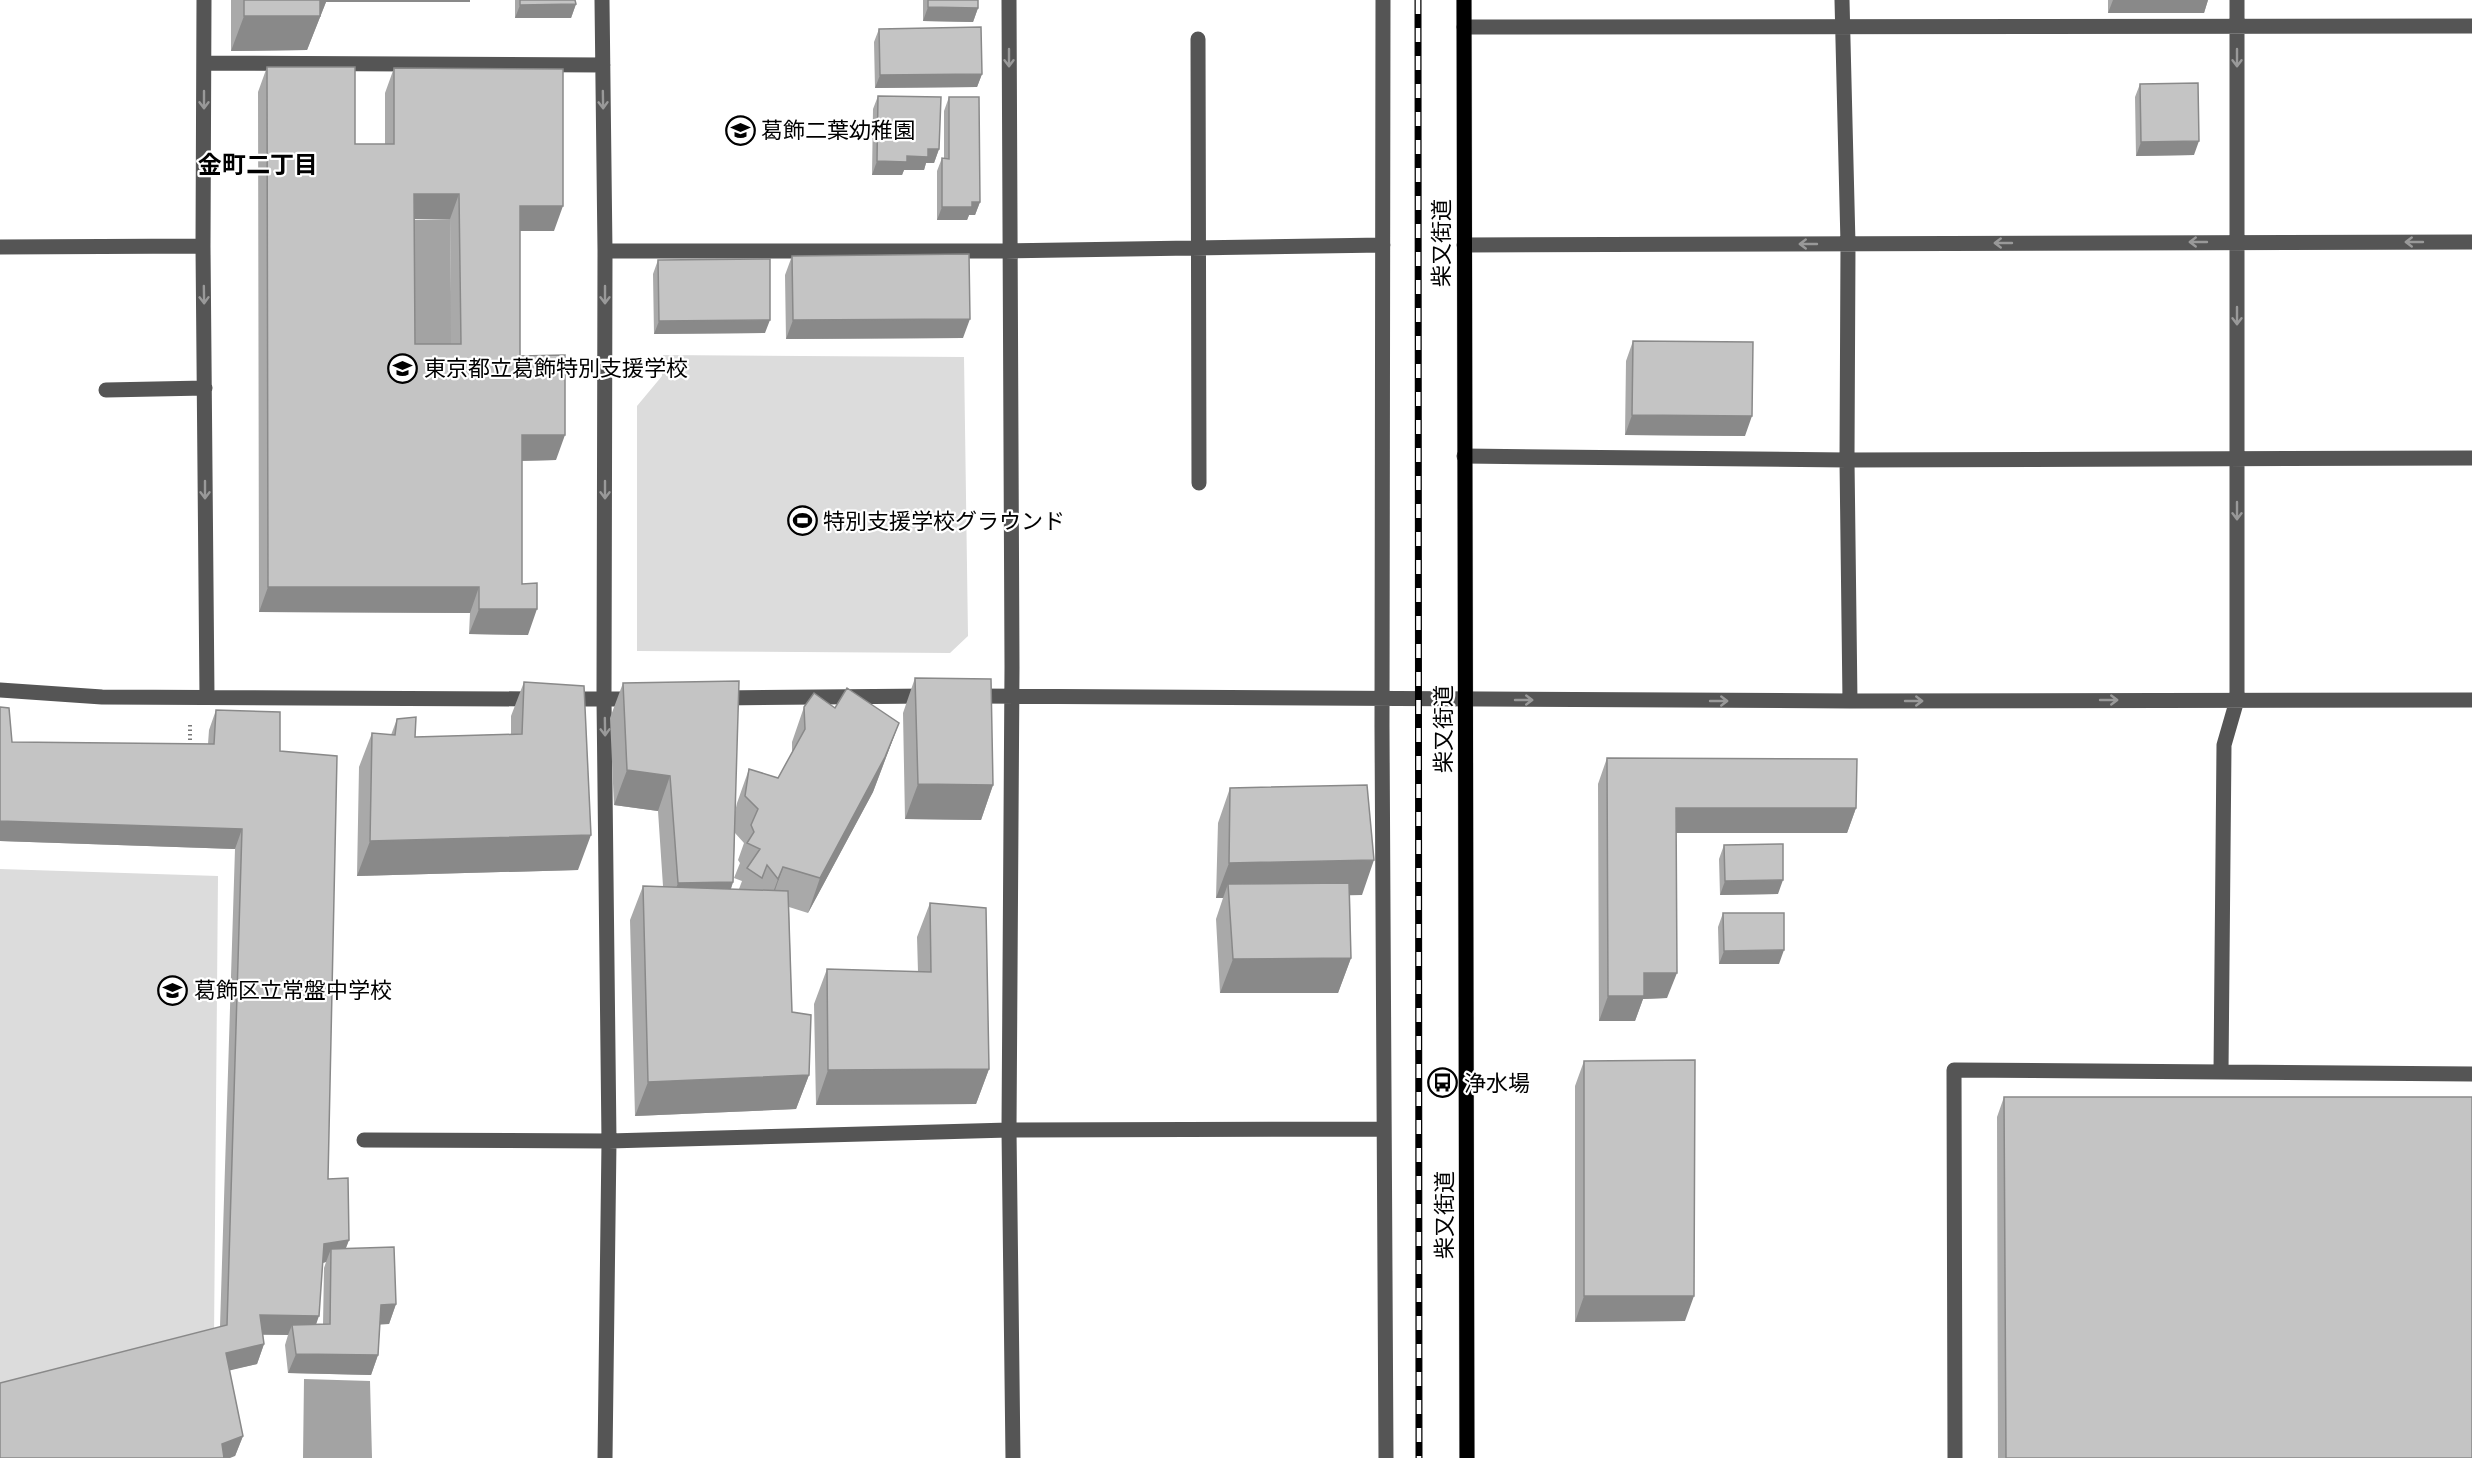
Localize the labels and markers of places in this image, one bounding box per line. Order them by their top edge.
place label: 葛飾二葉幼稚園 [761,113,915,147]
school or university icon: 葛飾二葉幼稚園 [724,114,756,146]
place label: 東京都立葛飾特別支援学校 [424,351,688,385]
school or university icon: 東京都立葛飾特別支援学校 [387,352,419,384]
place label: 特別支援学校グラウンド [823,504,1065,538]
sports icon: 特別支援学校グラウンド [786,505,818,537]
place label: 葛飾区立常盤中学校 [194,973,392,1007]
school or university icon: 葛飾区立常盤中学校 [157,974,189,1006]
place label: 浄水場 [1464,1066,1530,1100]
bus stop icon: 浄水場 [1427,1067,1459,1099]

